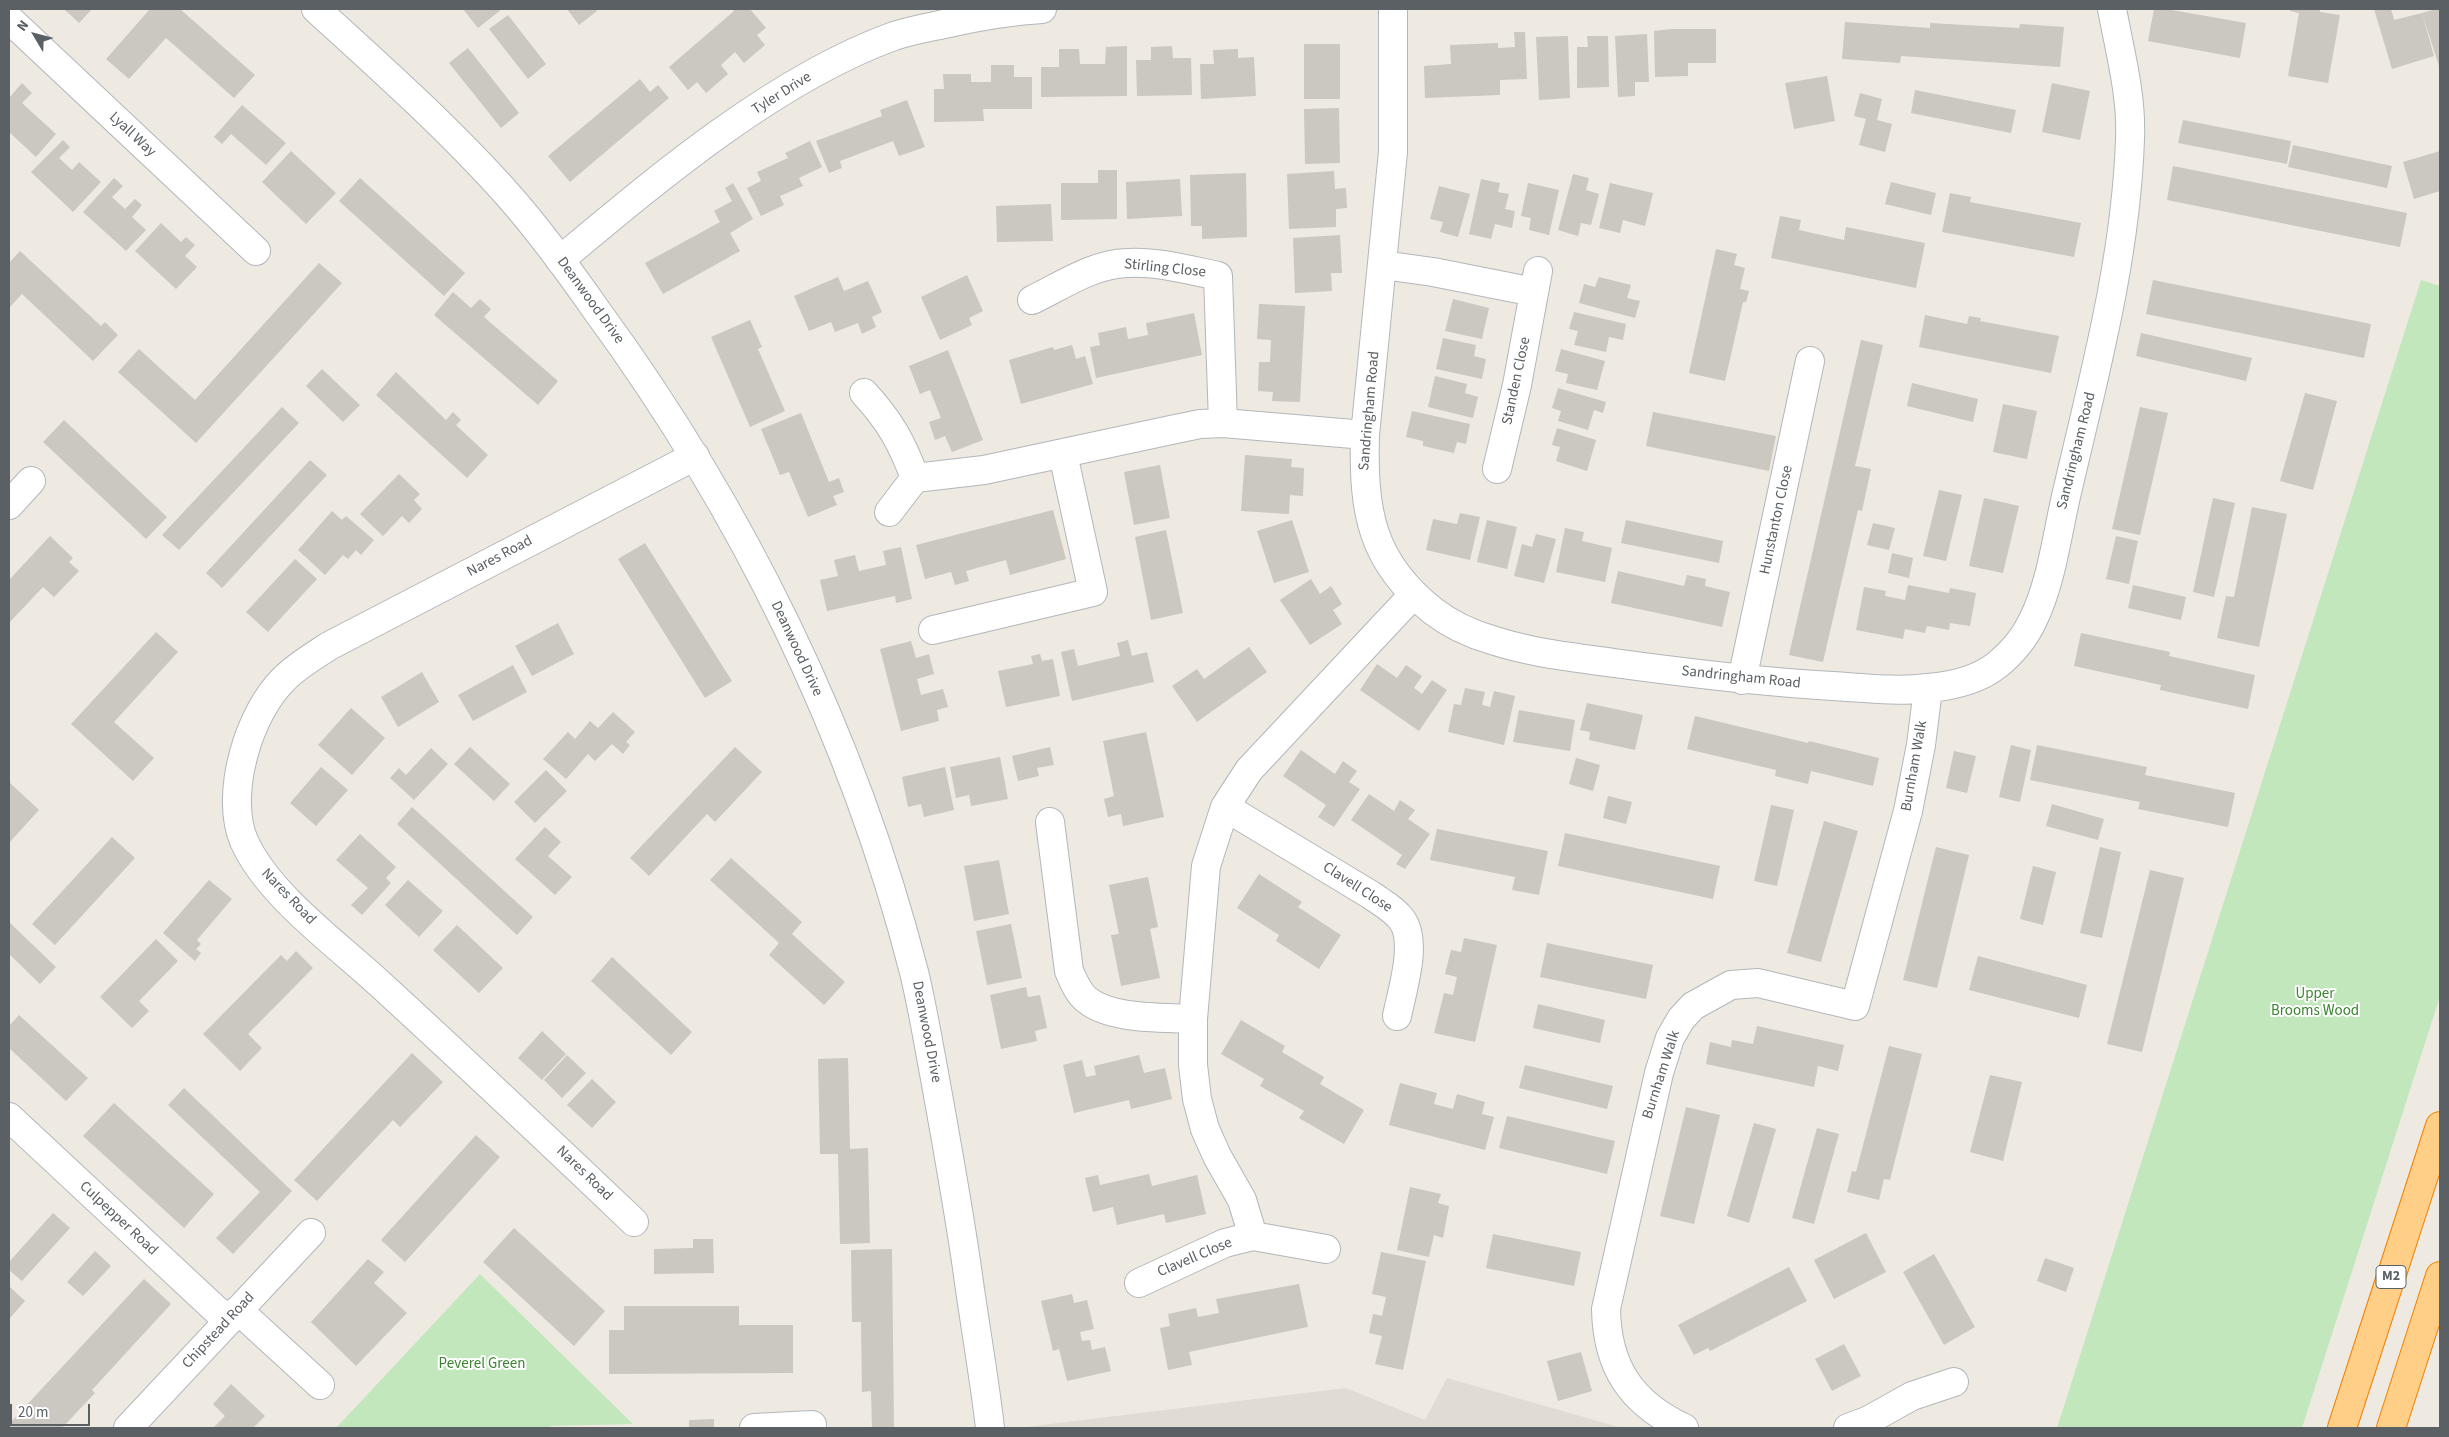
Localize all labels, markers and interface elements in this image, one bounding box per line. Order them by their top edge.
north arrow [10,10,60,60]
text: N [12,16,34,36]
street label: Tyler Drive [749,69,815,119]
street label: Lyall Way [105,109,159,161]
street label: Deanwood Drive [552,254,628,348]
street label: Stirling Close [1123,256,1207,282]
street label: Standen Close [1499,335,1535,427]
street label: Sandringham Road [1356,350,1384,472]
street label: Sandringham Road [2054,391,2100,511]
street label: Hunstanton Close [1757,464,1797,576]
street label: Nares Road [464,532,536,582]
street label: Deanwood Drive [766,599,826,699]
street label: Sandringham Road [1680,663,1802,693]
street label: Burnham Walk [1898,719,1932,813]
street label: Clavell Close [1319,859,1395,917]
street label: Nares Road [257,865,319,929]
street label: Deanwood Drive [907,980,945,1084]
park label: Upper Brooms Wood [2271,986,2359,1021]
street label: Burnham Walk [1639,1029,1685,1121]
street label: Nares Road [552,1143,616,1205]
street label: Culpepper Road [75,1178,161,1260]
street label: Clavell Close [1155,1234,1235,1282]
road number: M2 [2376,1266,2406,1288]
street label: Chipstead Road [179,1289,259,1373]
park label: Peverel Green [439,1356,525,1374]
scale bar [12,1394,92,1426]
text: 20 m [18,1402,48,1423]

